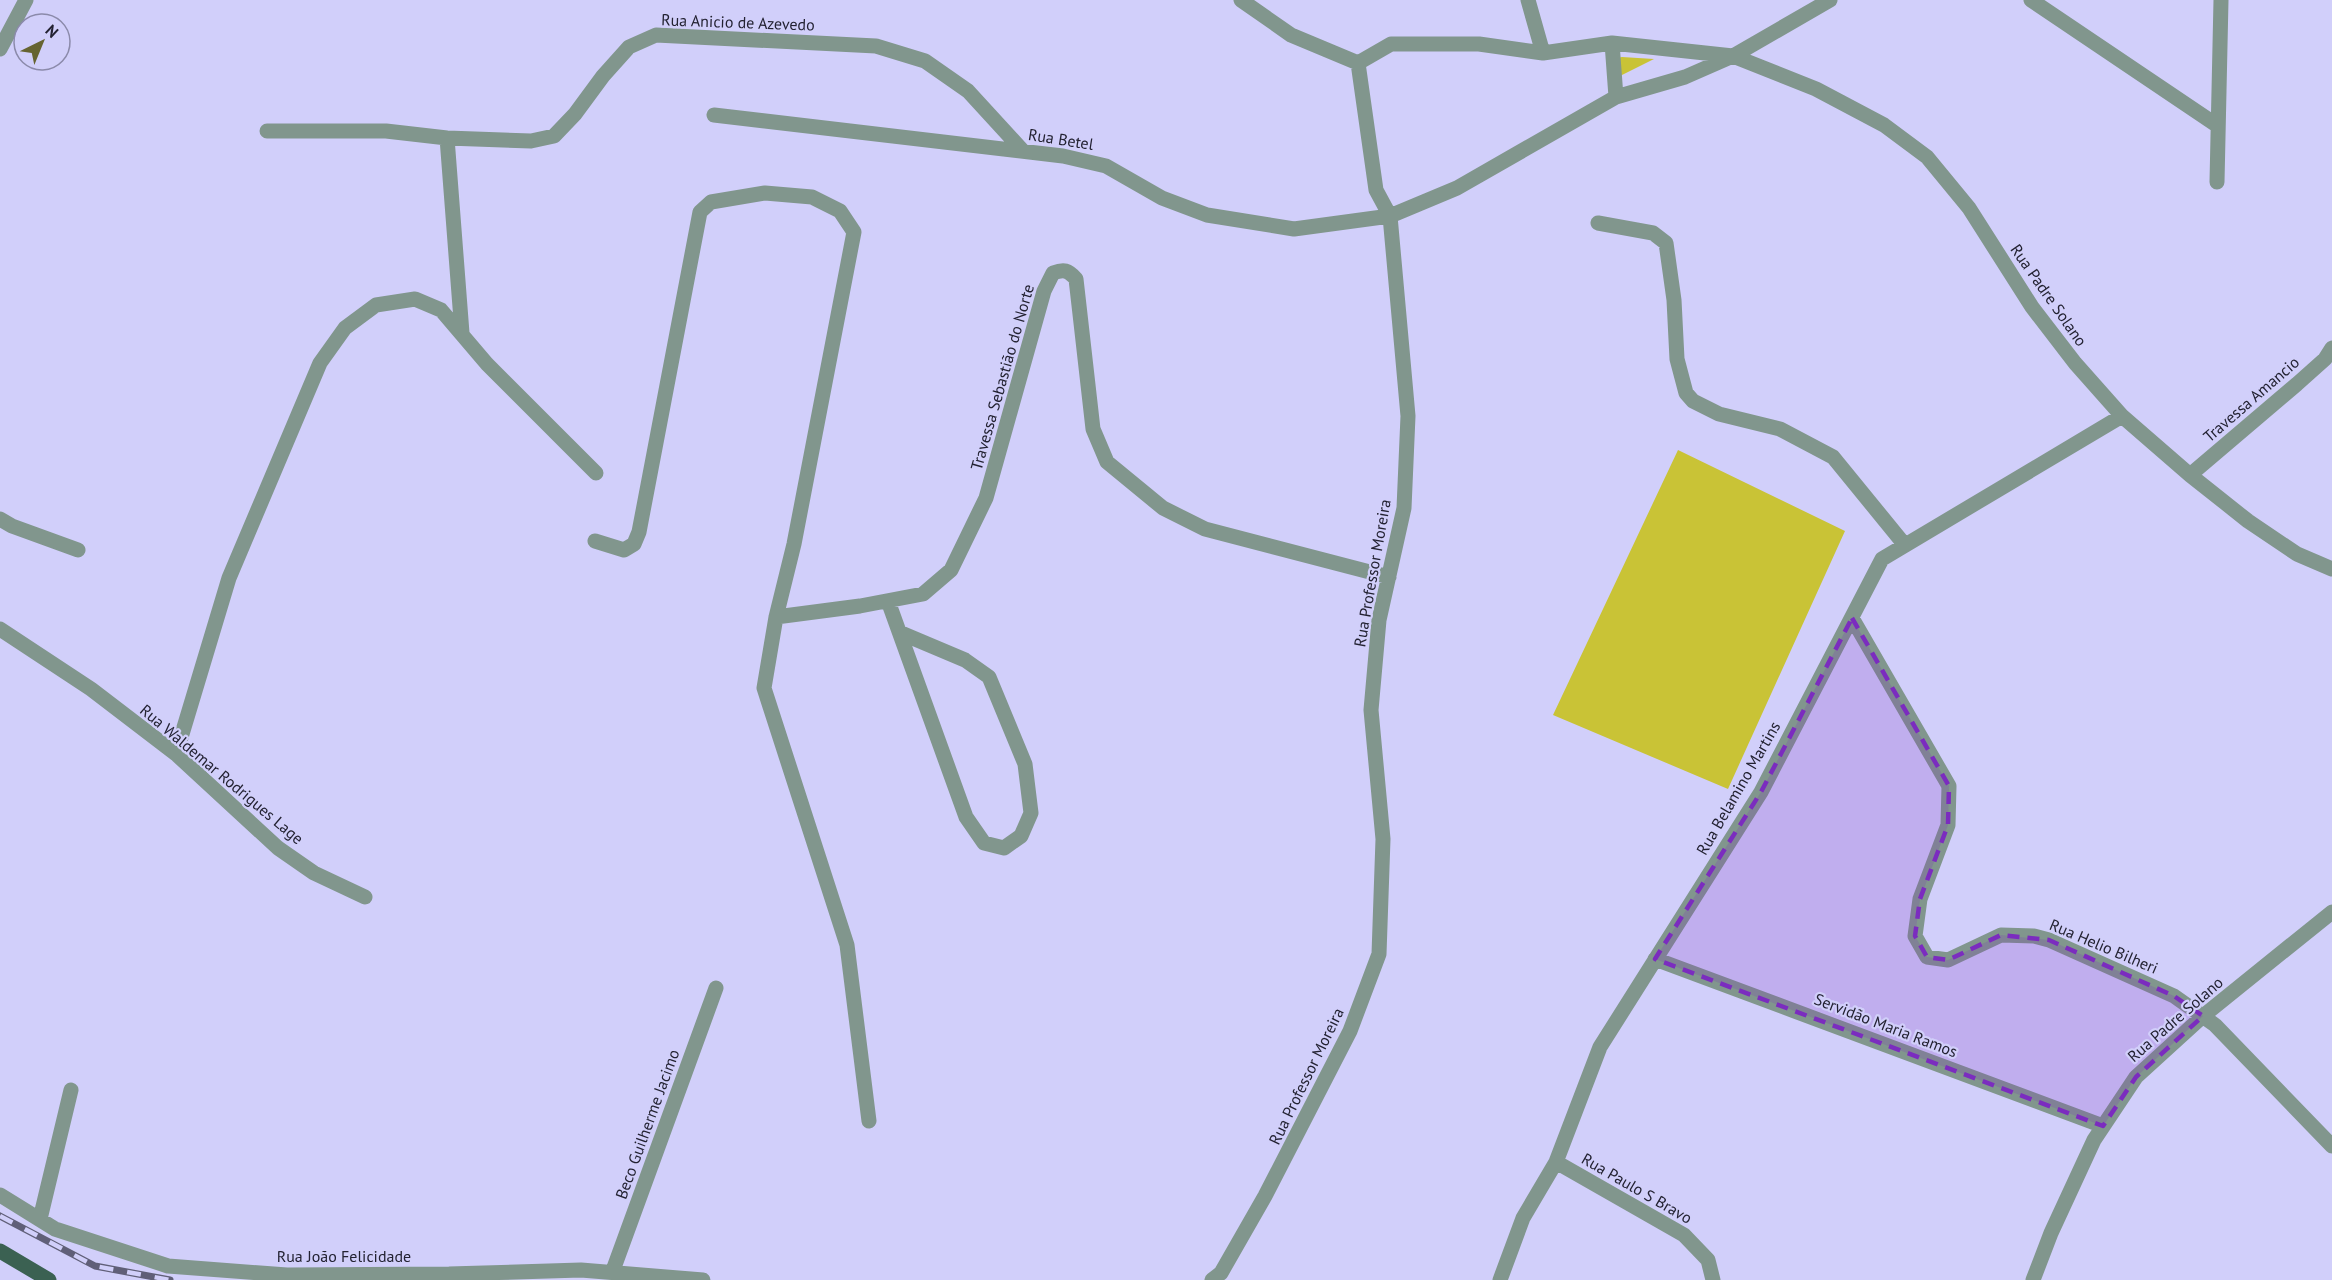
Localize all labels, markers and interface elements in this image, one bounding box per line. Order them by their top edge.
street label: Rua Anicio de Azevedo [661,9,815,35]
north arrow [12,12,72,72]
text: N [42,20,63,42]
street label: Rua Betel [1027,124,1095,154]
street label: Rua Padre Solano [2006,240,2092,350]
street label: Travessa Sebastião do Norte [966,282,1038,472]
street label: Travessa Amancio [2199,352,2303,446]
street label: Rua Professor Moreira [1349,498,1395,648]
street label: Rua Waldemar Rodrigues Lage [136,700,308,848]
street label: Rua Belamino Martins [1692,717,1785,858]
street label: Rua Helio Bilheri [2047,914,2161,978]
street label: Rua Padre Solano [2123,972,2227,1066]
street label: Servidão Maria Ramos [1812,989,1961,1062]
street label: Rua Professor Moreira [1264,1004,1348,1148]
street label: Beco Guilherme Jacimo [611,1046,683,1202]
street label: Rua Paulo S Bravo [1578,1148,1696,1228]
street label: Rua João Felicidade [277,1246,411,1266]

